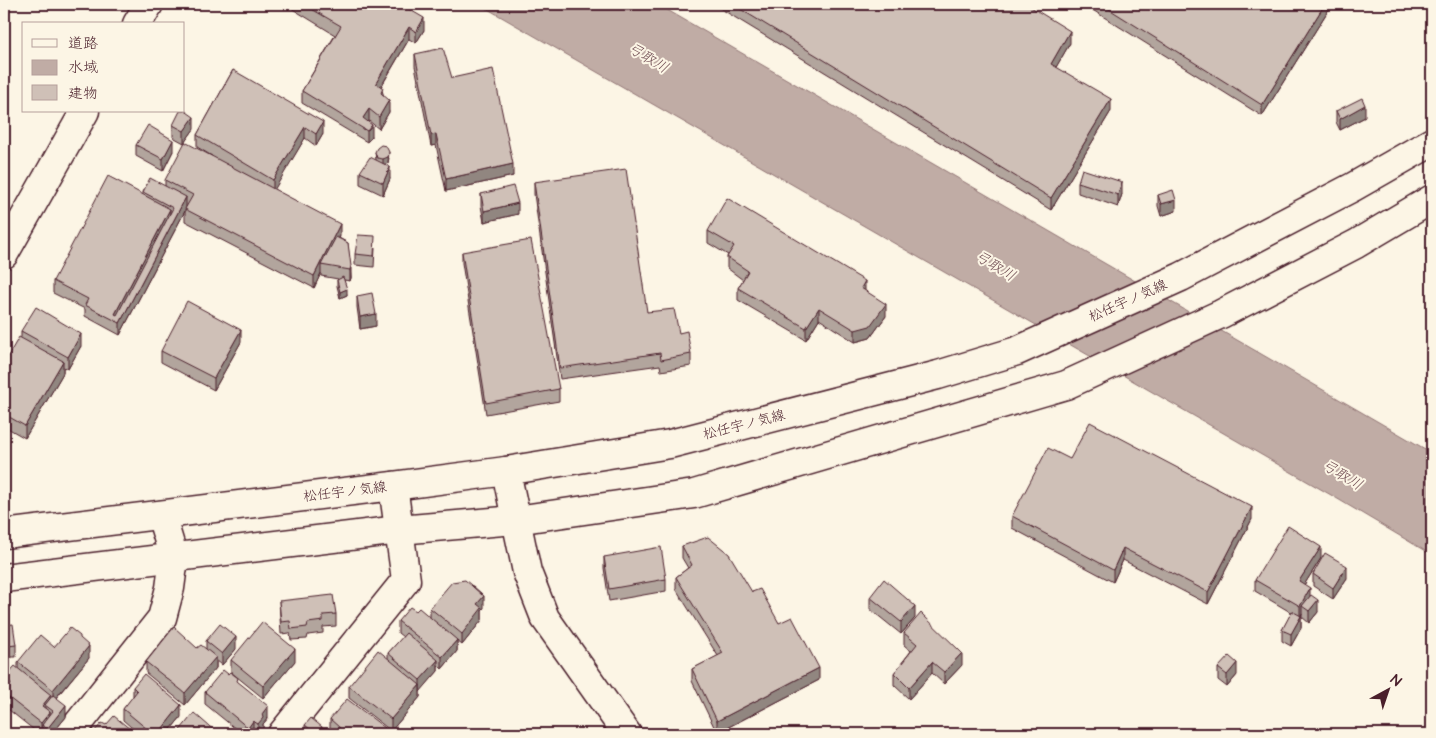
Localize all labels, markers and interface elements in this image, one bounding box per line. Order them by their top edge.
legend [22,22,185,112]
text: 道路 [68,33,98,54]
water label: 弓取川 [623,37,673,79]
text: 水域 [68,57,98,78]
text: 建物 [68,83,98,104]
water label: 弓取川 [970,245,1020,287]
street label: 松任宇ノ気線 [1086,275,1170,327]
street label: 松任宇ノ気線 [701,405,787,445]
water label: 弓取川 [1317,454,1367,496]
street label: 松任宇ノ気線 [302,477,388,507]
north arrow [1364,666,1414,716]
text: N [1386,670,1406,691]

